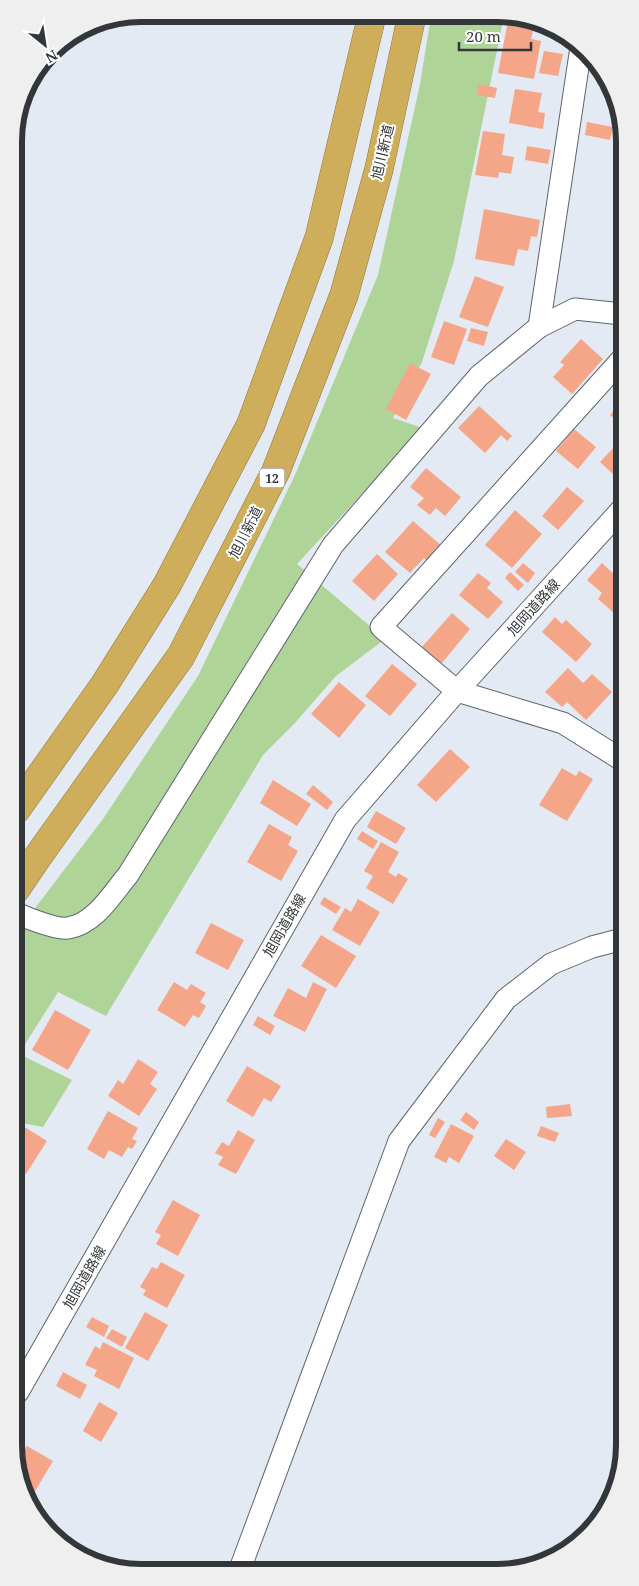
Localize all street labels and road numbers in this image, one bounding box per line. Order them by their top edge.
street label: 旭川新道 [366,123,398,181]
road number: 12 [260,468,284,488]
street label: 旭川新道 [224,503,266,561]
street label: 旭岡道路線 [503,575,563,639]
street label: 旭岡道路線 [258,890,310,960]
street label: 旭岡道路線 [58,1242,110,1312]

